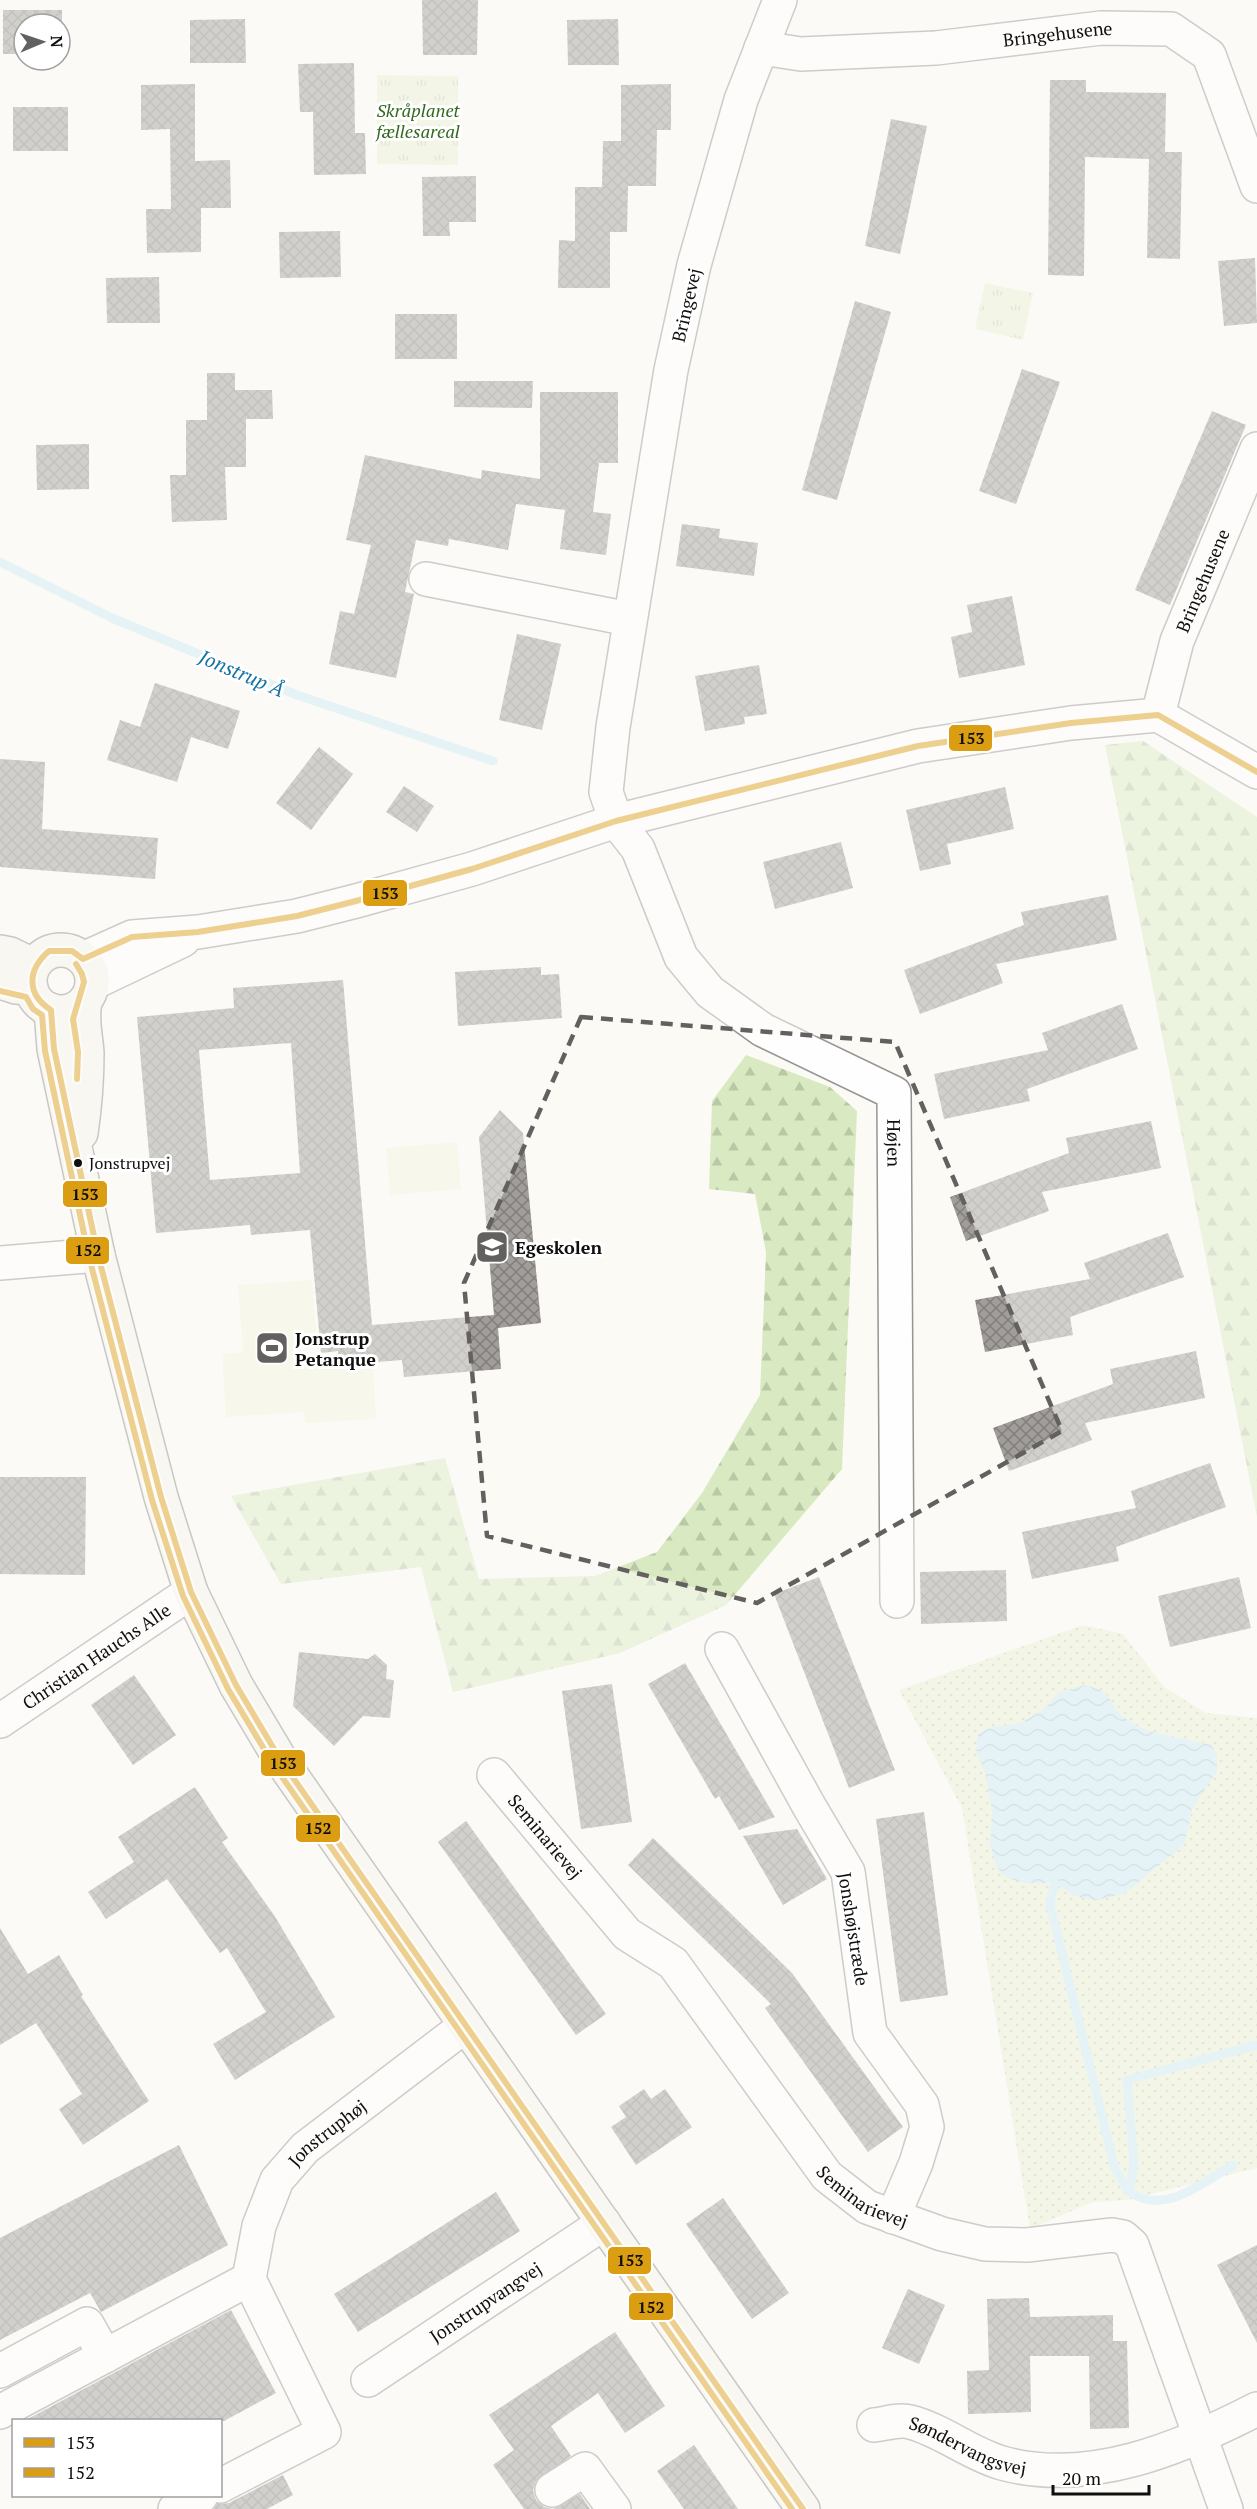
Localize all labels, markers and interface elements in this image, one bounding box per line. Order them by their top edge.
north arrow [12,12,72,72]
street label: Bringehusene [1001,16,1112,52]
text: N [46,35,68,48]
park label: Skråplanet fællesareal [375,98,461,143]
street label: Bringevej [666,266,706,344]
street label: Bringehusene [1170,525,1235,636]
water label: Jonstrup Å [194,643,289,703]
line badge: 153 [948,724,993,752]
text: 153 [957,727,985,749]
line badge: 153 [362,879,408,907]
text: 153 [371,882,399,904]
street label: Højen [882,1119,906,1167]
place label: Jonstrupvej [89,1152,170,1174]
marker: Jonstrupvej [72,1157,84,1169]
line badge: 153 [62,1180,108,1208]
text: 153 [71,1183,99,1205]
school or university icon: Egeskolen [474,1229,510,1265]
place label: Egeskolen [515,1235,602,1259]
line badge: 152 [65,1236,110,1265]
text: 152 [74,1239,102,1261]
place label: Jonstrup Petanque [295,1326,376,1371]
sports icon: Jonstrup Petanque [254,1330,290,1366]
street label: Christian Hauchs Alle [17,1597,175,1715]
line badge: 153 [260,1749,306,1777]
text: 153 [269,1752,297,1774]
street label: Seminarievej [503,1789,588,1884]
line badge: 152 [295,1814,341,1843]
text: 152 [304,1817,332,1839]
street label: Jonshøjstræde [833,1870,875,1988]
street label: Jonstruphøj [282,2094,371,2171]
street label: Seminarievej [811,2161,911,2233]
line badge: 153 [607,2246,652,2275]
text: 153 [616,2249,644,2271]
street label: Jonstrupvangvej [425,2256,546,2348]
line badge: 152 [628,2292,674,2321]
text: 152 [637,2296,665,2318]
street label: Søndervangsvej [906,2410,1028,2480]
legend [12,2419,222,2497]
text: 153 [66,2430,95,2454]
scale bar [1053,2458,1149,2496]
text: 152 [66,2460,95,2484]
text: 20 m [1062,2466,1102,2490]

